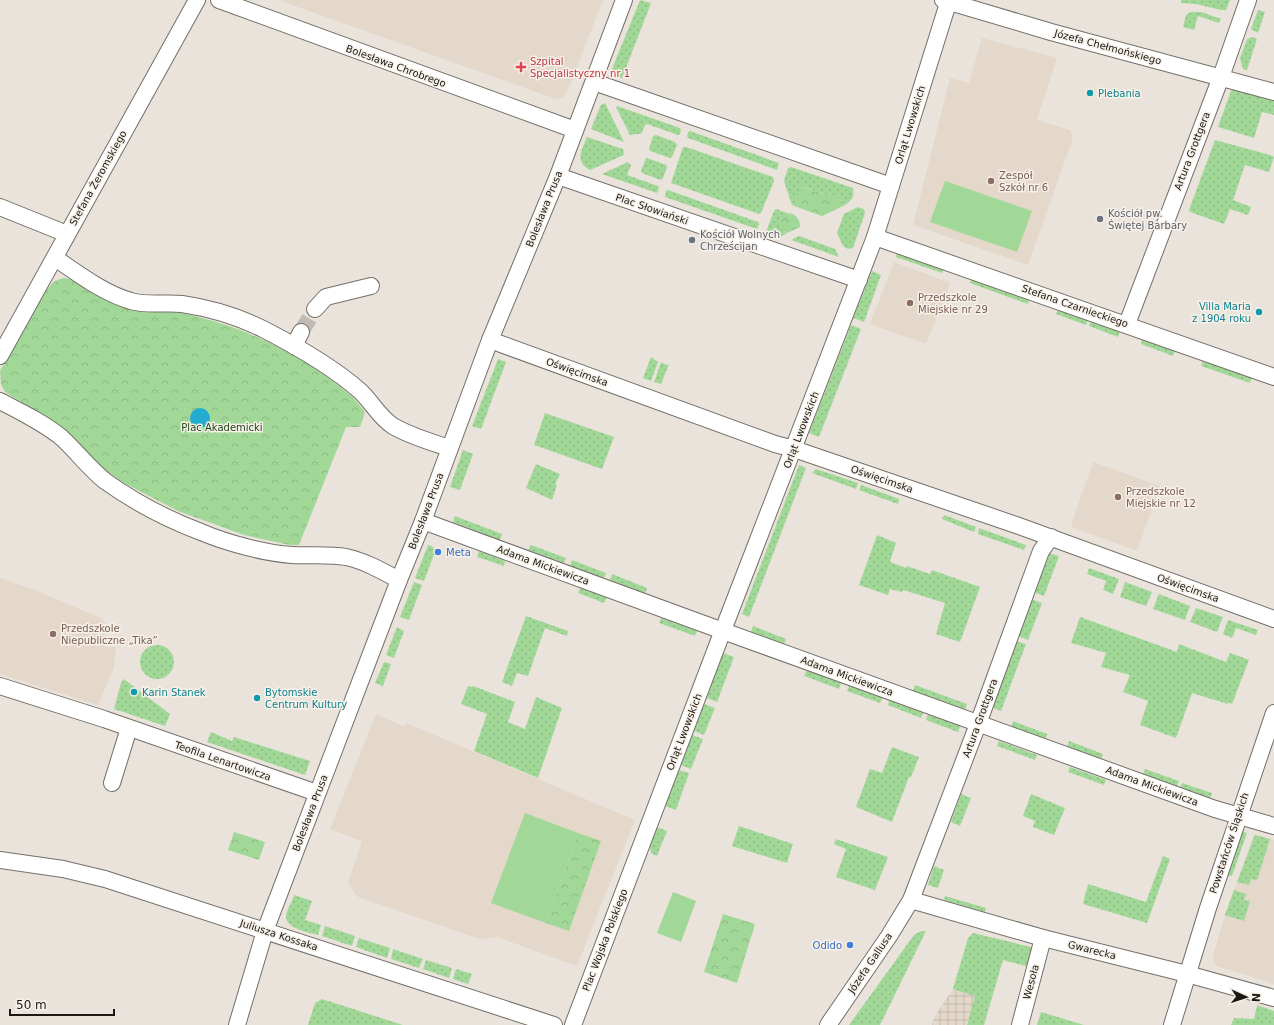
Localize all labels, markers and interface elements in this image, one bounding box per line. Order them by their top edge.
street label: Józefa Chełmońskiego [1052,27,1163,67]
street label: Bolesława Chrobrego [344,43,448,89]
place label: Szpital Specjalistyczny nr 1 [530,56,630,79]
marker: Szpital Specjalistyczny nr 1 [515,61,527,73]
street label: Orląt Lwowskich [893,84,927,166]
marker: Plebania [1085,88,1095,98]
place label: Plebania [1098,88,1141,99]
street label: Artura Grottgera [1172,110,1212,192]
street label: Stefana Żeromskiego [66,128,129,227]
street label: Bolesława Prusa [524,169,564,249]
place label: Zespół Szkół nr 6 [999,170,1048,193]
marker: Zespół Szkół nr 6 [986,176,996,186]
street label: Plac Słowiański [614,191,690,227]
place label: Kościół pw. Świętej Barbary [1108,208,1187,231]
marker: Kościół pw. Świętej Barbary [1095,214,1105,224]
place label: Kościół Wolnych Chrześcijan [700,229,780,252]
marker: Kościół Wolnych Chrześcijan [687,235,697,245]
street label: Stefana Czarnieckiego [1020,283,1130,329]
place label: Przedszkole Miejskie nr 29 [918,292,988,315]
marker: Przedszkole Miejskie nr 29 [905,298,915,308]
place label: Villa Maria z 1904 roku [1192,301,1251,324]
marker: Villa Maria z 1904 roku [1254,307,1264,317]
street label: Oświęcimska [544,356,610,388]
street label: Orląt Lwowskich [781,390,821,470]
park label: Plac Akademicki [181,422,263,433]
street label: Oświęcimska [849,463,915,495]
street label: Bolesława Prusa [406,471,446,551]
place label: Przedszkole Miejskie nr 12 [1126,486,1196,509]
marker: Przedszkole Miejskie nr 12 [1113,492,1123,502]
street label: Adama Mickiewicza [495,543,591,587]
marker: Meta [433,547,443,557]
place label: Meta [446,547,471,558]
street label: Oświęcimska [1155,572,1221,604]
place label: Przedszkole Niepubliczne „Tika” [61,623,158,646]
marker: Przedszkole Niepubliczne „Tika” [48,629,58,639]
street label: Adama Mickiewicza [799,654,895,698]
street label: Artura Grottgera [961,677,999,759]
marker: Karin Stanek [129,687,139,697]
place label: Karin Stanek [142,687,206,698]
place label: Bytomskie Centrum Kultury [265,687,347,710]
street label: Orląt Lwowskich [664,692,704,772]
marker: Bytomskie Centrum Kultury [252,693,262,703]
street label: Teofila Lenartowicza [172,739,273,783]
street label: Adama Mickiewicza [1104,764,1200,808]
street label: Bolesława Prusa [290,773,330,853]
street label: Powstańców Śląskich [1207,791,1251,895]
street label: Plac Wojska Polskiego [580,887,630,993]
street label: Juliusza Kossaka [238,917,319,953]
street label: Józefa Gallusa [845,931,894,996]
street label: Gwarecka [1067,939,1117,961]
place label: Odido [813,940,842,951]
marker: Odido [845,940,855,950]
street label: Wesoła [1021,963,1041,1001]
north arrow [1226,977,1266,1017]
scale bar [10,991,114,1017]
text: N [1249,993,1262,1002]
text: 50 m [16,998,47,1012]

